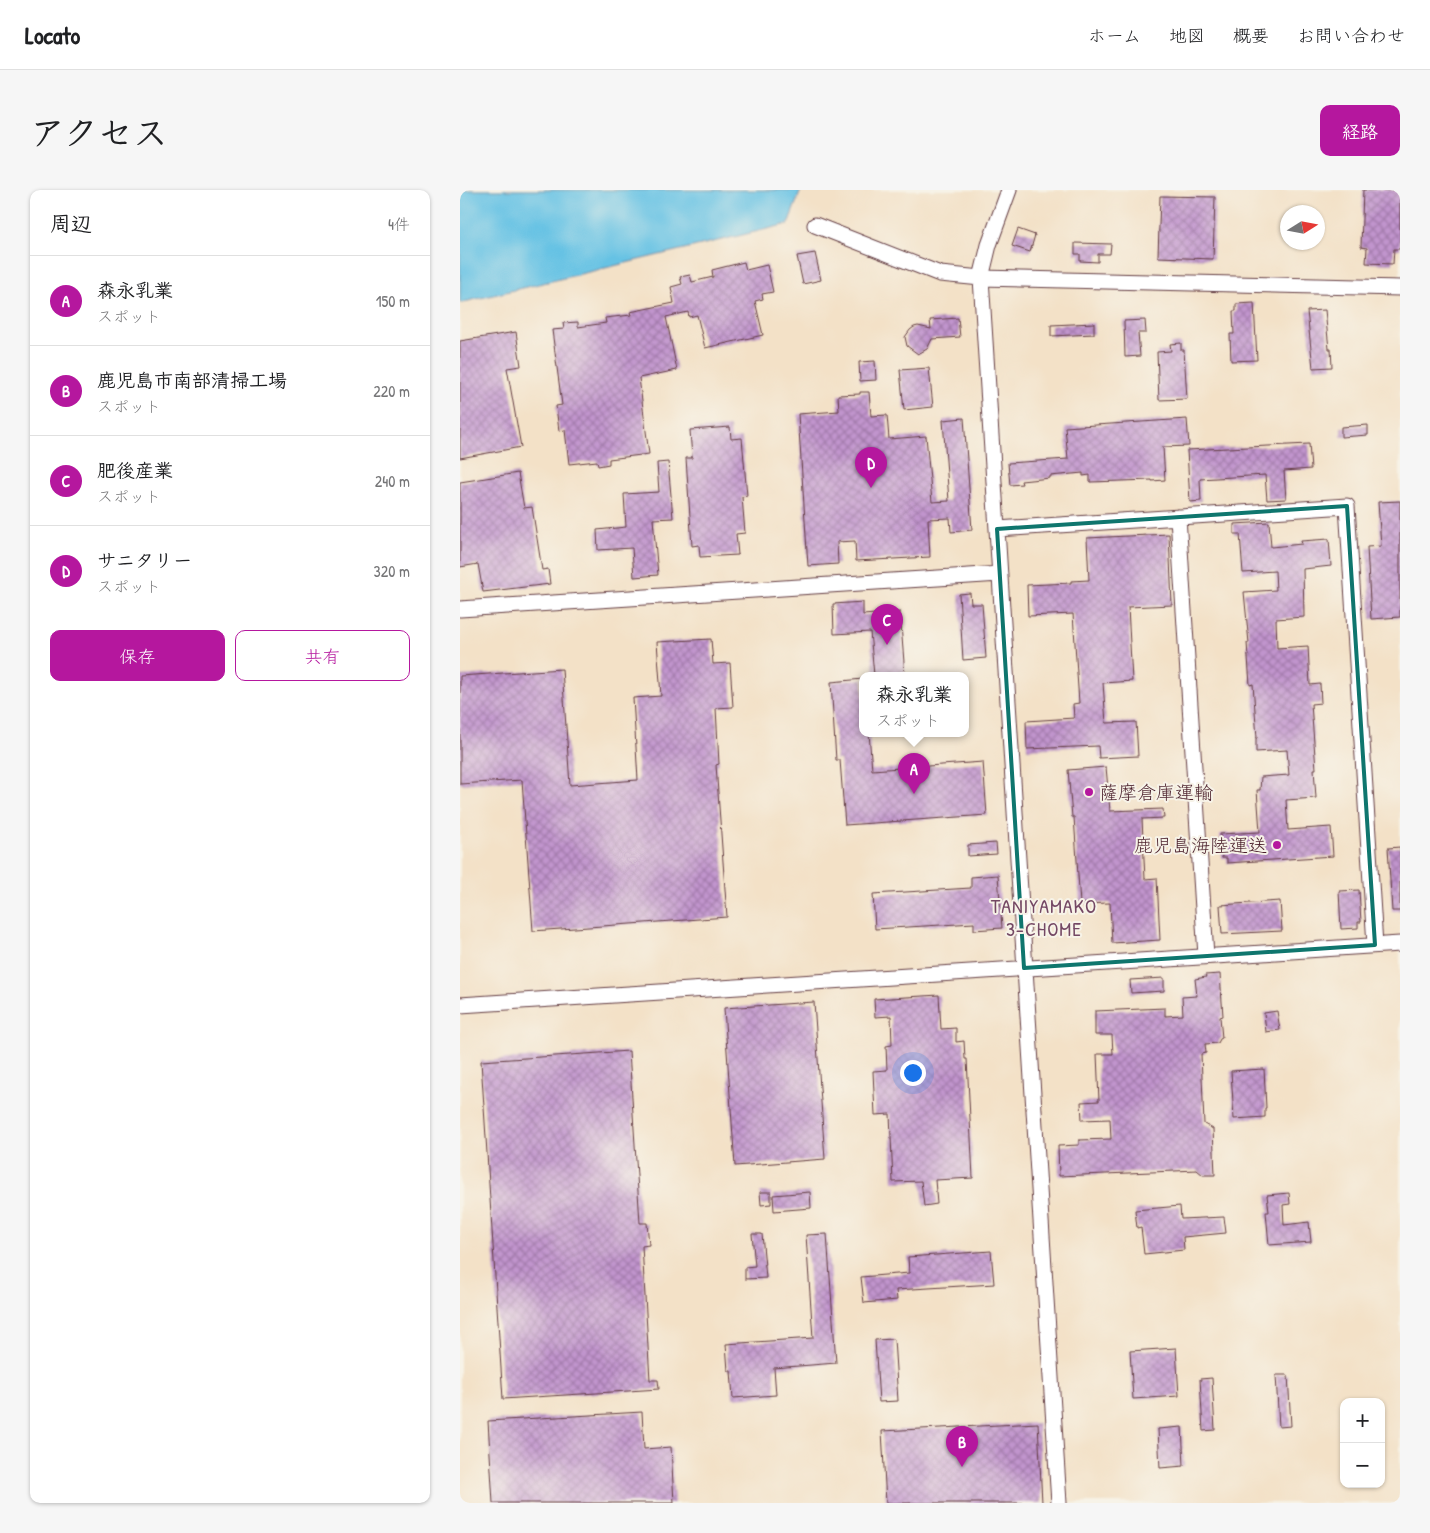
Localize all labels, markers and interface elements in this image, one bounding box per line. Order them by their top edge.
text: Locato [25,19,80,51]
text: ホーム [1088,23,1141,48]
text: 地図 [1169,23,1205,48]
text: 概要 [1233,23,1269,48]
text: お問い合わせ [1297,23,1405,48]
button: 経路 [1320,105,1400,156]
text: アクセス [30,109,168,156]
north arrow [1280,205,1325,250]
text: 周辺 [50,209,92,238]
text: 4件 [388,213,410,235]
text: 森永乳業 [97,277,173,303]
text: A [62,290,70,312]
text: 150 m [376,290,410,312]
text: スポット [97,305,161,327]
text: 鹿児島市南部清掃工場 [97,367,287,393]
text: B [62,380,70,402]
text: 220 m [373,380,410,402]
text: スポット [97,395,161,417]
pin: D [855,447,887,488]
text: 肥後産業 [97,457,173,483]
text: C [62,470,70,492]
text: 240 m [375,470,410,492]
text: スポット [97,485,161,507]
text: サニタリー [97,547,192,573]
text: D [62,560,70,582]
text: 320 m [374,560,410,582]
text: スポット [97,575,161,597]
pin: C [871,604,903,645]
button: 保存 [50,630,225,681]
button: 共有 [235,630,410,681]
popup [859,672,969,737]
text: 森永乳業 [876,681,952,707]
text: スポット [876,709,940,731]
pin: A [898,753,930,794]
place label: 薩摩倉庫運輸 [1099,779,1213,805]
marker: 薩摩倉庫運輸 [1083,786,1095,798]
place label: 鹿児島海陸運送 [1134,832,1267,858]
marker: 鹿児島海陸運送 [1271,839,1283,851]
district label: TANIYAMAKO 3-CHOME [991,892,1097,942]
your location [900,1060,926,1086]
map controls [1340,1398,1385,1488]
button: + [1340,1398,1385,1443]
pin: B [946,1426,978,1467]
button: − [1340,1443,1385,1488]

